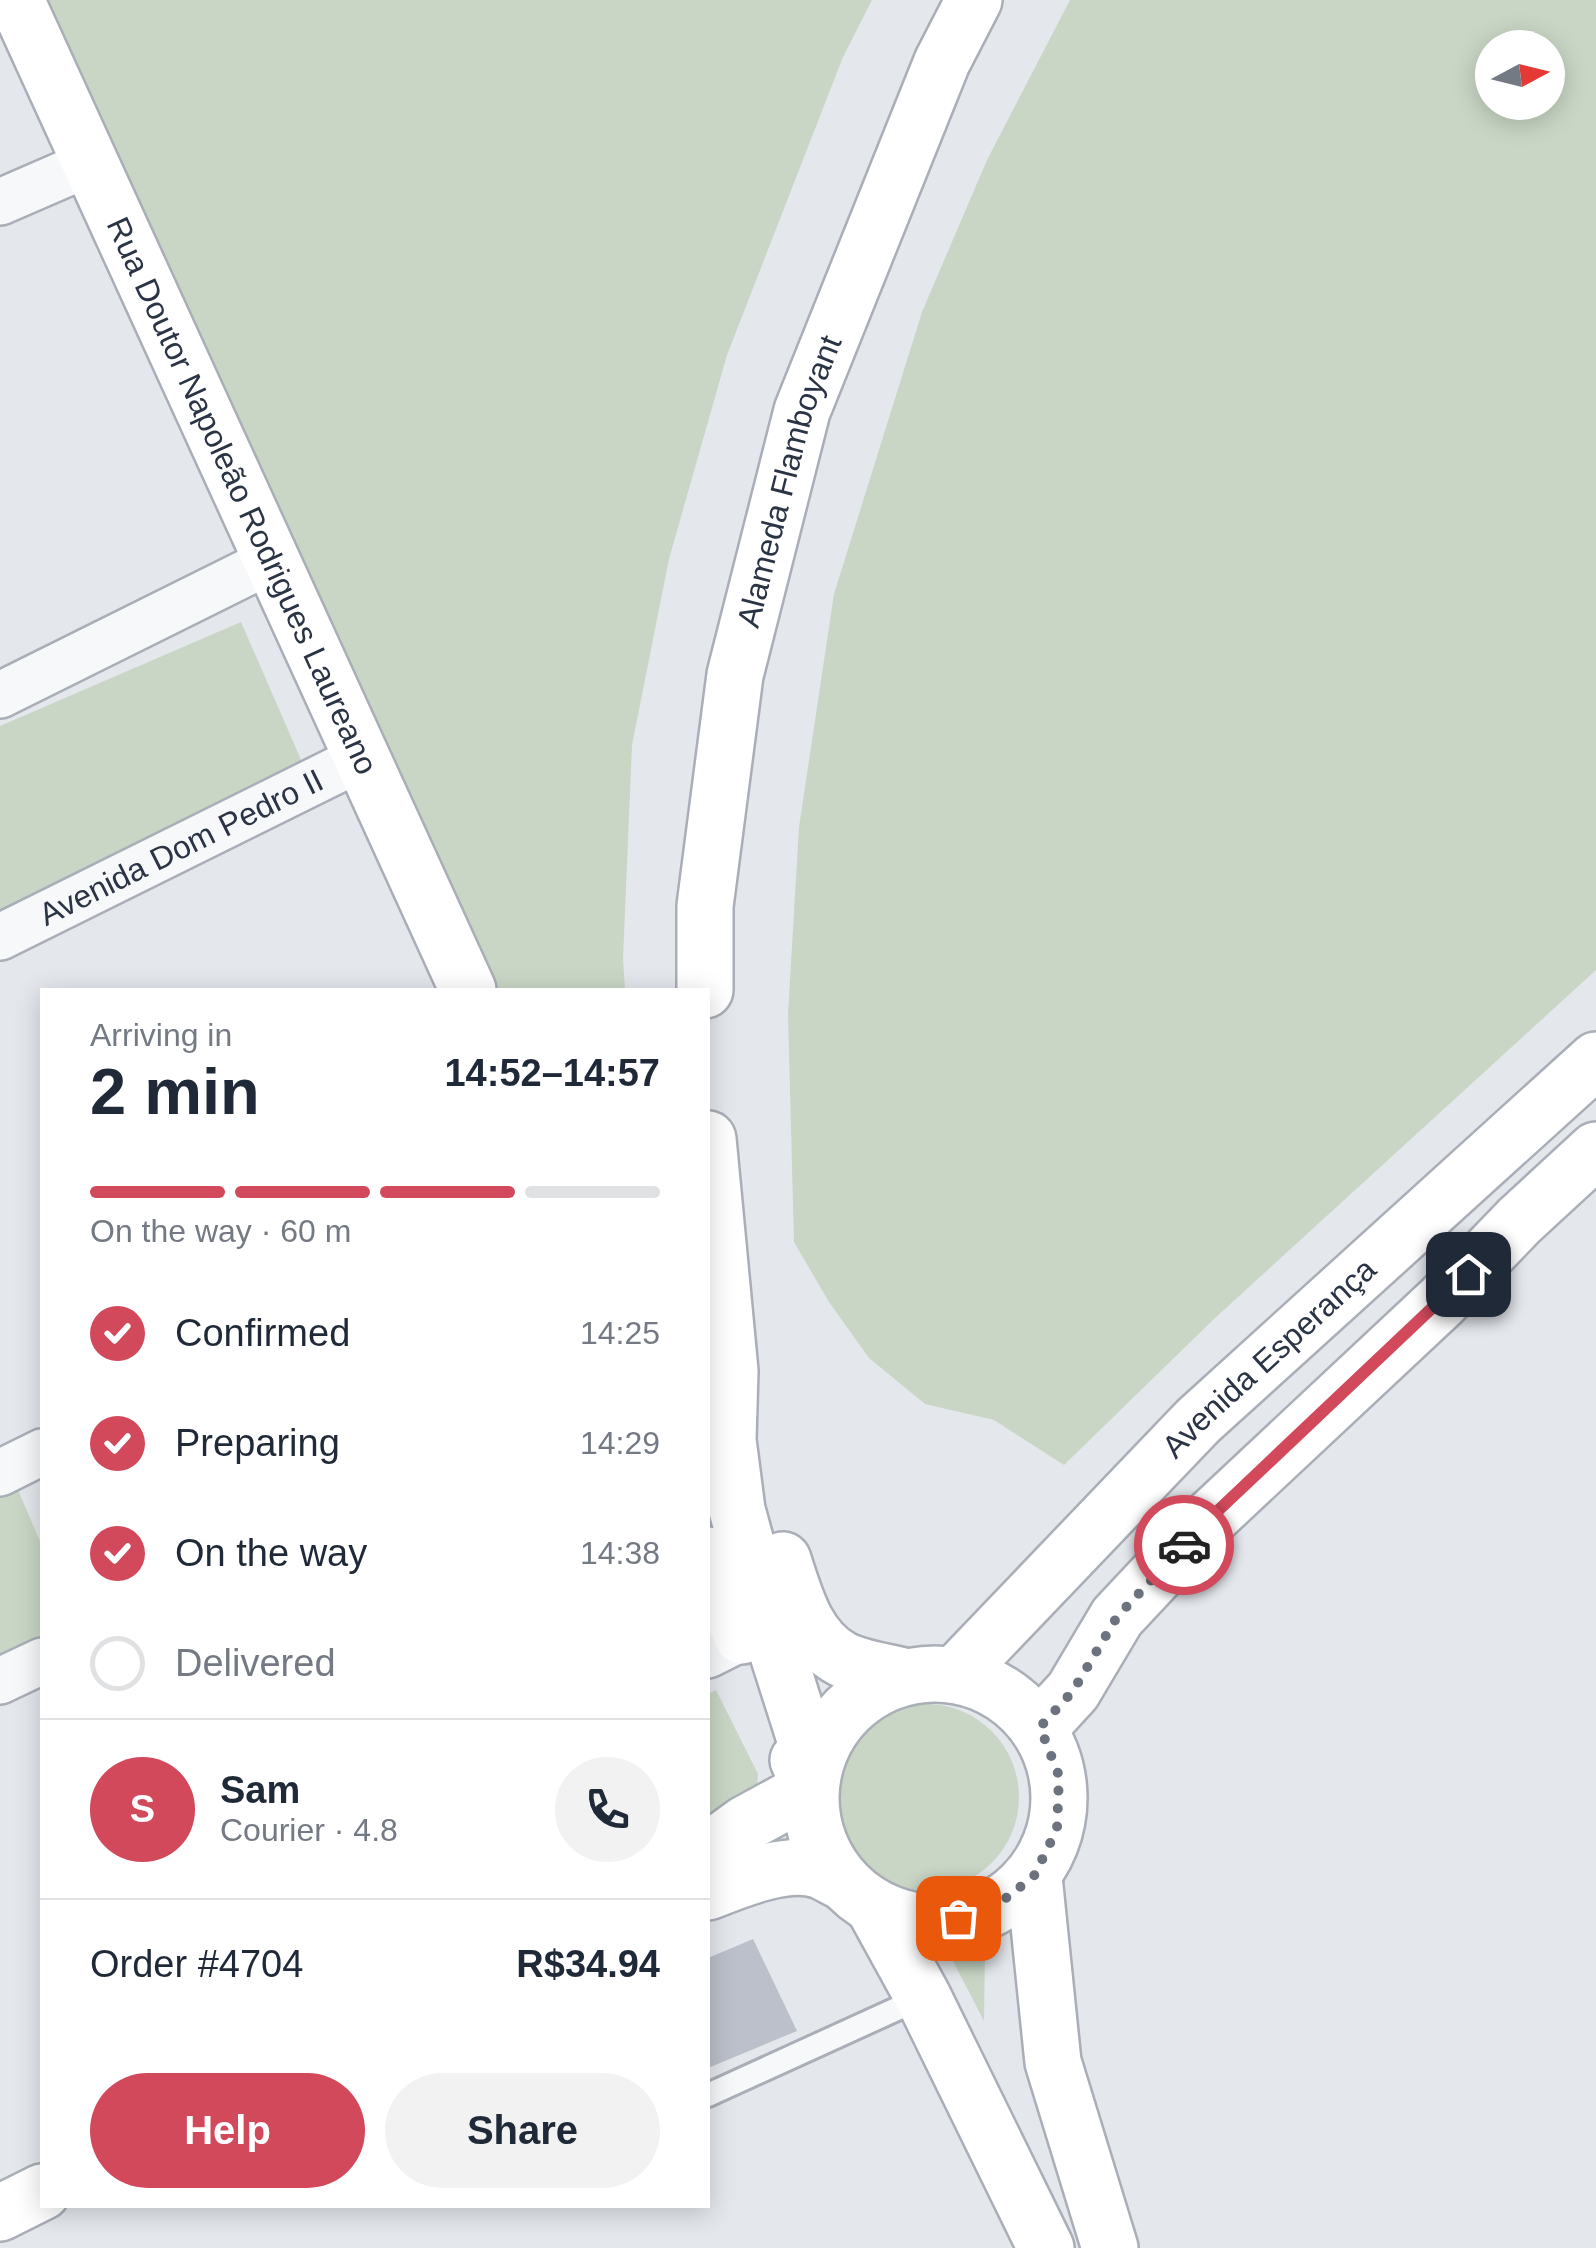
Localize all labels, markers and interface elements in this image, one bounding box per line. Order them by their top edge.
north arrow [1475,30,1565,120]
map controls [1475,30,1565,120]
street label: Rua Doutor Napoleão Rodrigues Laureano [100,212,385,780]
street label: Alameda Flamboyant [730,330,848,631]
street label: Avenida Dom Pedro II [33,762,329,933]
text: Arriving in [90,1017,232,1053]
text: 14:52–14:57 [444,1052,660,1094]
text: 2 min [90,1055,260,1128]
text: On the way · 60 m [90,1213,351,1249]
pin [1426,1232,1511,1317]
icon: home [1441,1247,1496,1302]
street label: Avenida Esperança [1155,1251,1383,1465]
icon: check [90,1306,145,1361]
text: Confirmed [175,1312,350,1354]
text: 14:25 [580,1315,660,1351]
icon: check [90,1416,145,1471]
text: Preparing [175,1422,340,1464]
text: 14:29 [580,1425,660,1461]
courier [1134,1495,1234,1595]
icon: car [1157,1518,1212,1573]
icon: check [90,1526,145,1581]
text: On the way [175,1532,367,1574]
text: 14:38 [580,1535,660,1571]
text: Delivered [175,1642,336,1684]
button: phone [555,1757,660,1862]
text: Sam [220,1769,300,1811]
text: S [130,1788,155,1830]
text: Courier · 4.8 [220,1812,398,1848]
pin [916,1876,1001,1961]
icon: bag [931,1891,986,1946]
text: Order #4704 [90,1943,303,1985]
text: R$34.94 [516,1943,660,1985]
button: Help [90,2073,365,2188]
button: Share [385,2073,660,2188]

